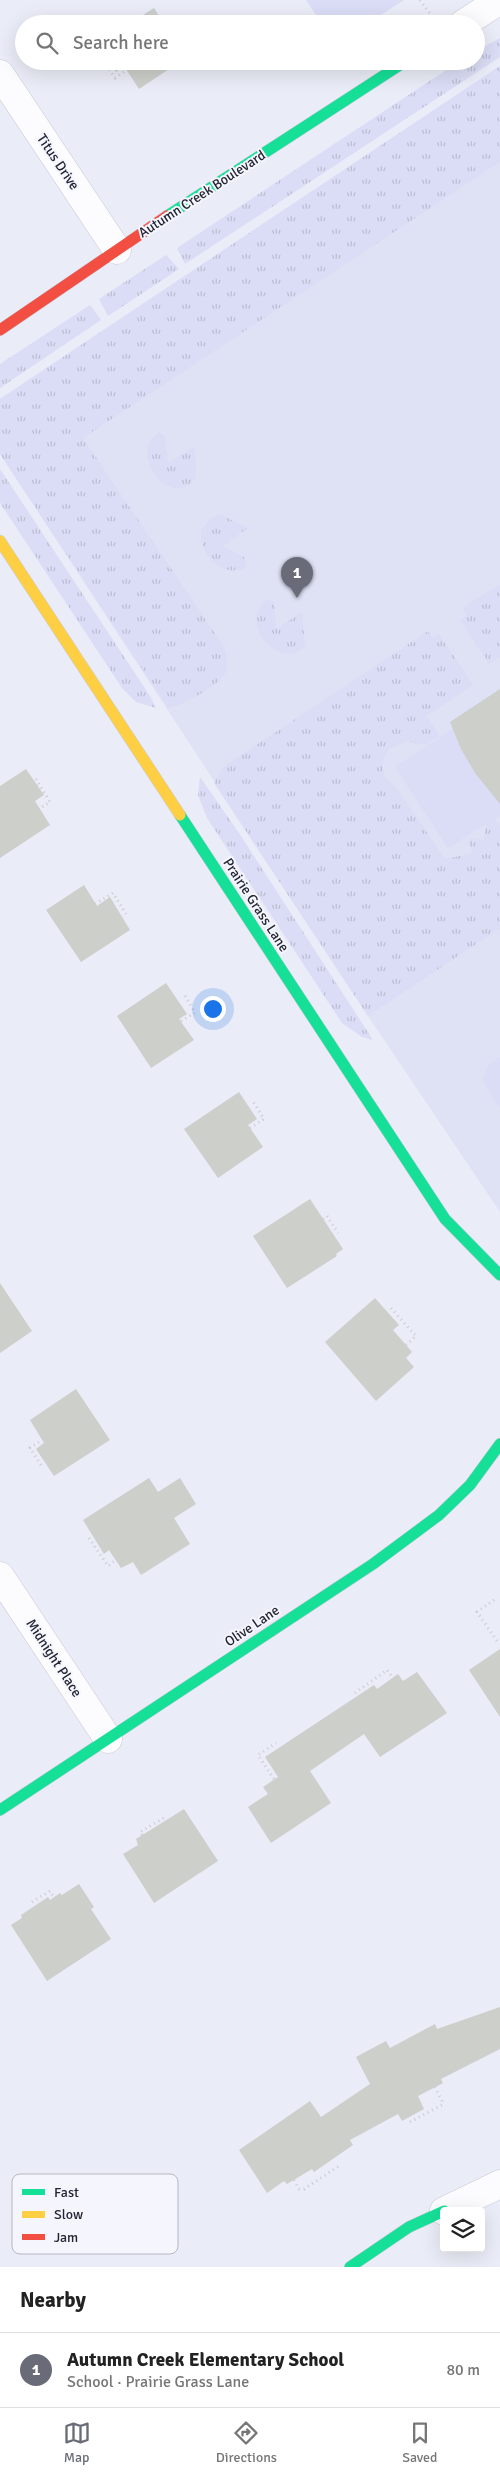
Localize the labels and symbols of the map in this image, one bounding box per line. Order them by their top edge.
street label: Titus Drive [33,131,83,193]
street label: Autumn Creek Boulevard [135,147,269,241]
pin: 1 [281,557,313,598]
street label: Prairie Grass Lane [219,855,293,955]
your location [200,996,226,1022]
street label: Olive Lane [222,1602,282,1650]
street label: Midnight Place [22,1616,86,1700]
legend [12,2174,178,2254]
text: Fast [54,2184,79,2201]
text: Slow [54,2206,83,2223]
text: Jam [54,2229,78,2246]

